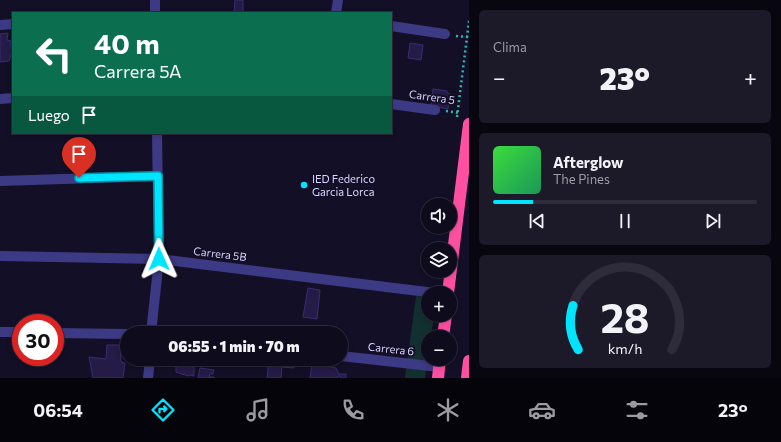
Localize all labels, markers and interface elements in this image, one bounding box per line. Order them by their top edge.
text: 40 m [94,26,160,60]
icon: left [28,28,80,80]
text: Clima [493,39,527,55]
text: 23° [600,59,650,96]
text: Carrera 5A [94,60,182,82]
text: − [493,64,506,91]
text: + [744,64,757,91]
street label: Carrera 5 [408,87,456,106]
icon: arrive [78,104,100,126]
text: Luego [28,106,70,124]
pin [62,137,96,178]
icon: arrive [68,143,90,165]
text: Afterglow [553,153,623,171]
text: The Pines [553,171,610,187]
place label: IED Federico Garcia Lorca [312,172,375,198]
marker: IED Federico Garcia Lorca [299,180,309,190]
map controls [421,198,457,366]
button: sound [421,198,457,234]
icon: previous [526,210,548,232]
icon: pause [614,210,636,232]
icon: next [702,210,724,232]
position arrow [138,238,180,280]
button: layers [421,242,457,278]
street label: Carrera 5B [193,244,247,263]
button: + [421,286,457,322]
text: 28 [600,290,650,341]
speed limit sign: 30 [12,314,64,366]
button: − [421,330,457,366]
text: 06:55 · 1 min · 70 m [168,337,300,355]
text: km/h [608,338,642,356]
street label: Carrera 6 [367,340,415,357]
icon: directions [149,396,177,424]
icon: music [244,396,272,424]
icon: phone [339,396,367,424]
icon: climate [434,396,462,424]
icon: car [528,396,556,424]
icon: filters [623,396,651,424]
text: 06:54 [33,399,83,421]
text: 23° [718,399,748,421]

